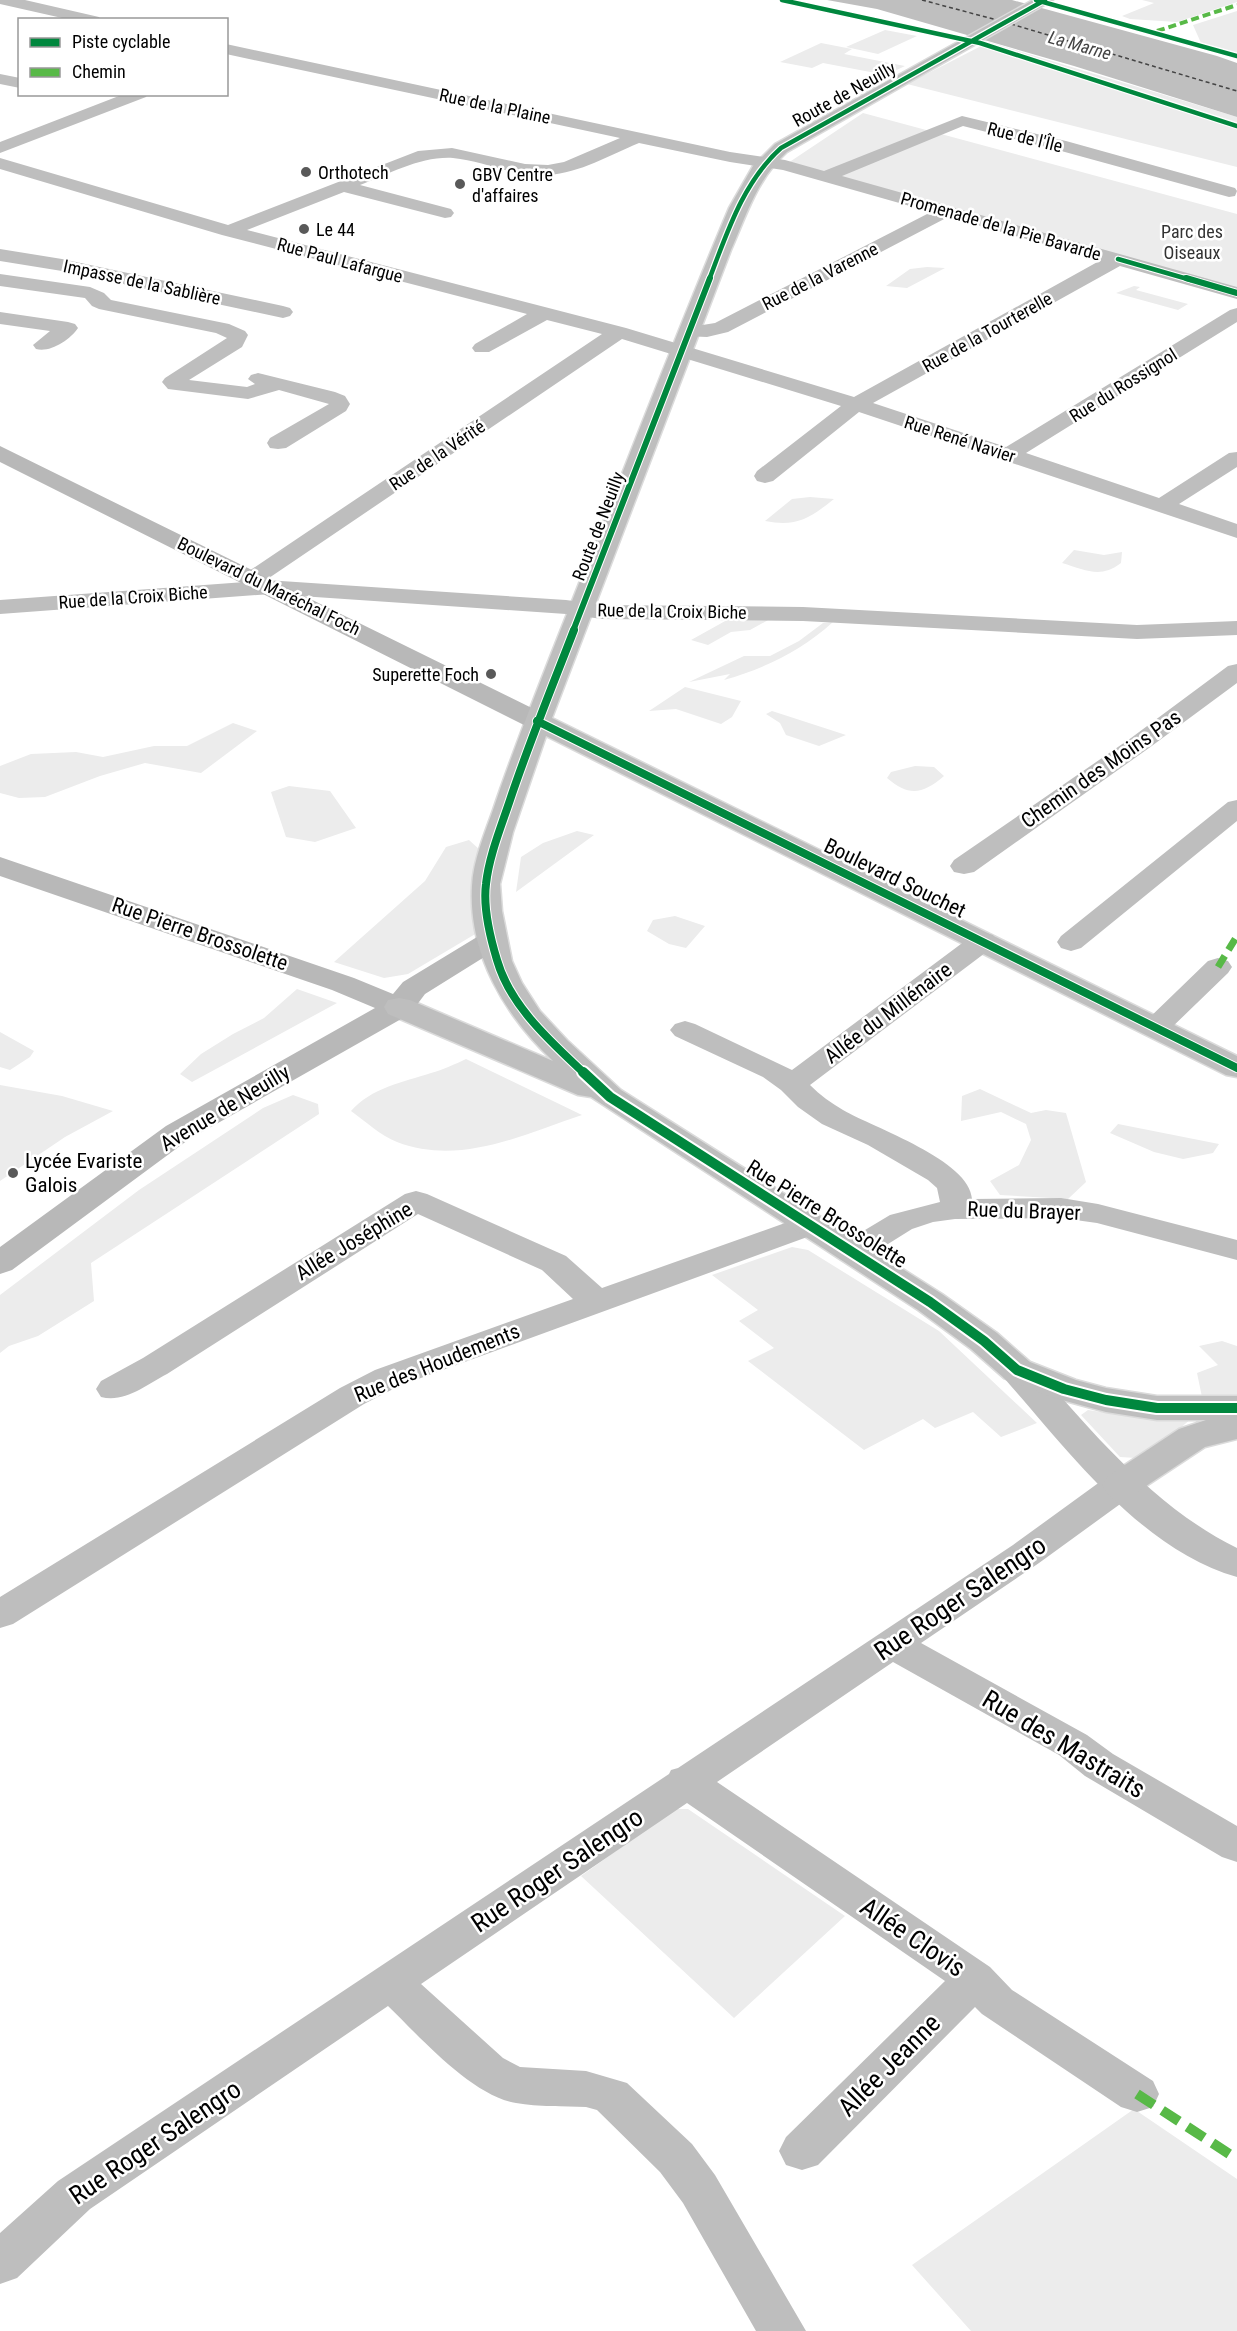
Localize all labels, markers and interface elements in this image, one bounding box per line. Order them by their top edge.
legend [18,18,228,96]
water label: La Marne [1046,26,1114,64]
text: Piste cyclable [72,31,170,52]
street label: Route de Neuilly [789,57,900,131]
text: Chemin [72,61,126,82]
street label: Rue de la Plaine [437,84,553,128]
street label: Rue de l'Île [985,118,1065,156]
place label: Orthotech [318,162,389,183]
place label: GBV Centre d'affaires [472,164,553,206]
marker: Orthotech [299,165,313,179]
marker: GBV Centre d'affaires [453,177,467,191]
street label: Promenade de la Pie Bavarde [898,187,1104,265]
place label: Le 44 [316,219,355,240]
park label: Parc des Oiseaux [1161,221,1223,263]
marker: Le 44 [297,222,311,236]
street label: Rue Paul Lafargue [275,233,405,287]
street label: Rue de la Varenne [759,238,881,314]
street label: Impasse de la Sablière [61,255,223,309]
street label: Rue de la Tourterelle [918,288,1056,376]
street label: Rue du Rossignol [1065,344,1181,426]
street label: Rue René Navier [902,411,1019,467]
street label: Rue de la Vérité [385,415,489,495]
street label: Route de Neuilly [568,468,629,583]
street label: Boulevard du Maréchal Foch [174,533,364,639]
street label: Rue de la Croix Biche [58,581,208,613]
street label: Rue de la Croix Biche [597,599,747,623]
place label: Superette Foch [372,664,479,685]
marker: Superette Foch [484,667,498,681]
street label: Chemin des Moins Pas [1017,705,1185,833]
street label: Boulevard Souchet [820,833,970,923]
street label: Rue Pierre Brossolette [109,893,291,975]
street label: Allée du Millénaire [820,957,956,1069]
street label: Avenue de Neuilly [156,1060,294,1156]
place label: Lycée Evariste Galois [25,1149,143,1197]
street label: Rue Pierre Brossolette [742,1155,912,1273]
marker: Lycée Evariste Galois [6,1166,20,1180]
street label: Allée Joséphine [291,1197,417,1285]
street label: Rue du Brayer [967,1197,1081,1225]
street label: Rue des Houdements [351,1319,523,1407]
street label: Rue Roger Salengro [869,1530,1051,1666]
street label: Rue des Mastraits [977,1684,1151,1804]
street label: Rue Roger Salengro [466,1802,648,1938]
street label: Allée Clovis [855,1891,971,1983]
street label: Allée Jeanne [832,2008,946,2122]
street label: Rue Roger Salengro [64,2074,246,2210]

